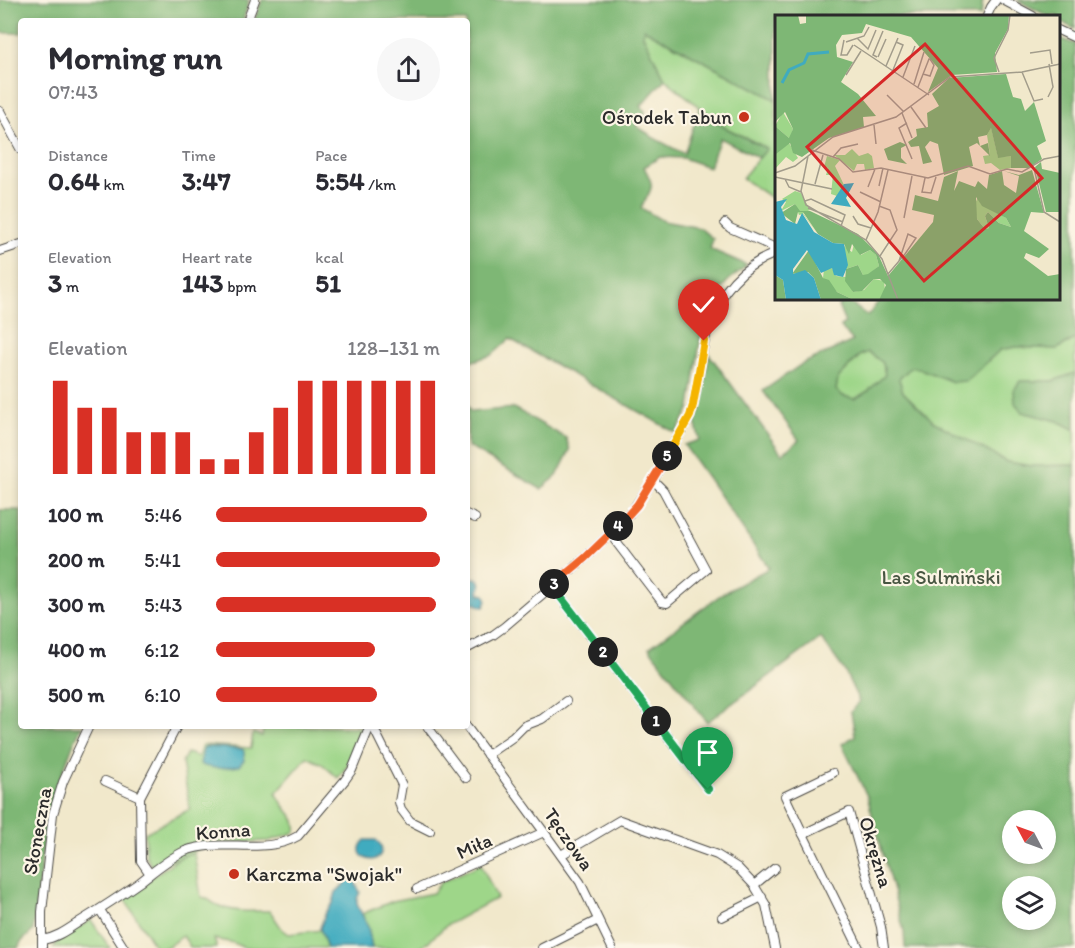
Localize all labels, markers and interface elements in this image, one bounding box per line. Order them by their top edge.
inset map [775,15,1060,300]
text: Morning run [48,38,223,77]
button: share [377,38,440,101]
text: 07:43 [48,80,98,104]
place label: Ośrodek Tabun [602,105,732,129]
marker: Ośrodek Tabun [737,110,751,124]
text: Distance [48,146,108,165]
text: Time [182,146,216,165]
text: Pace [315,146,347,165]
text: 0.64 [48,165,100,197]
text: 3:47 [182,165,231,197]
text: 5:54 [315,165,365,197]
text: km [100,175,125,194]
text: /km [365,175,396,194]
text: Elevation [48,248,112,267]
text: Heart rate [182,248,252,267]
text: kcal [315,248,344,267]
text: 3 [48,267,62,299]
text: 143 [182,267,224,299]
text: 51 [315,267,341,299]
text: m [62,277,79,296]
text: bpm [224,277,257,296]
pin [678,279,729,341]
icon: check [687,288,720,321]
text: Elevation [48,336,127,360]
text: 128–131 m [347,336,440,360]
pin: 5 [652,441,682,471]
text: 5 [663,446,671,465]
text: 100 m [48,503,103,527]
text: 5:46 [144,503,182,527]
pin: 4 [603,511,633,541]
text: 4 [613,516,623,535]
text: 200 m [48,548,104,572]
text: 5:41 [144,548,181,572]
park label: Las Sulmiński [881,565,1001,589]
pin: 3 [539,569,569,599]
text: 3 [550,574,558,593]
text: 300 m [48,593,105,617]
text: 5:43 [144,593,182,617]
pin: 2 [588,637,618,667]
text: 400 m [48,638,106,662]
text: 6:12 [144,638,179,662]
text: 2 [599,642,607,661]
text: 500 m [48,683,104,707]
text: 6:10 [144,683,181,707]
pin: 1 [641,706,671,736]
text: 1 [652,711,660,730]
pin [682,727,733,789]
icon: arrive [691,736,724,769]
street label: Słoneczna [18,785,57,876]
street label: Tęczowa [539,803,599,875]
north arrow [1002,810,1056,864]
map controls [1002,810,1056,930]
street label: Okrężna [854,814,898,891]
street label: Konna [195,817,251,845]
street label: Miła [452,828,496,864]
place label: Karczma "Swojak" [246,862,402,886]
marker: Karczma "Swojak" [227,867,241,881]
button: layers [1002,876,1056,930]

